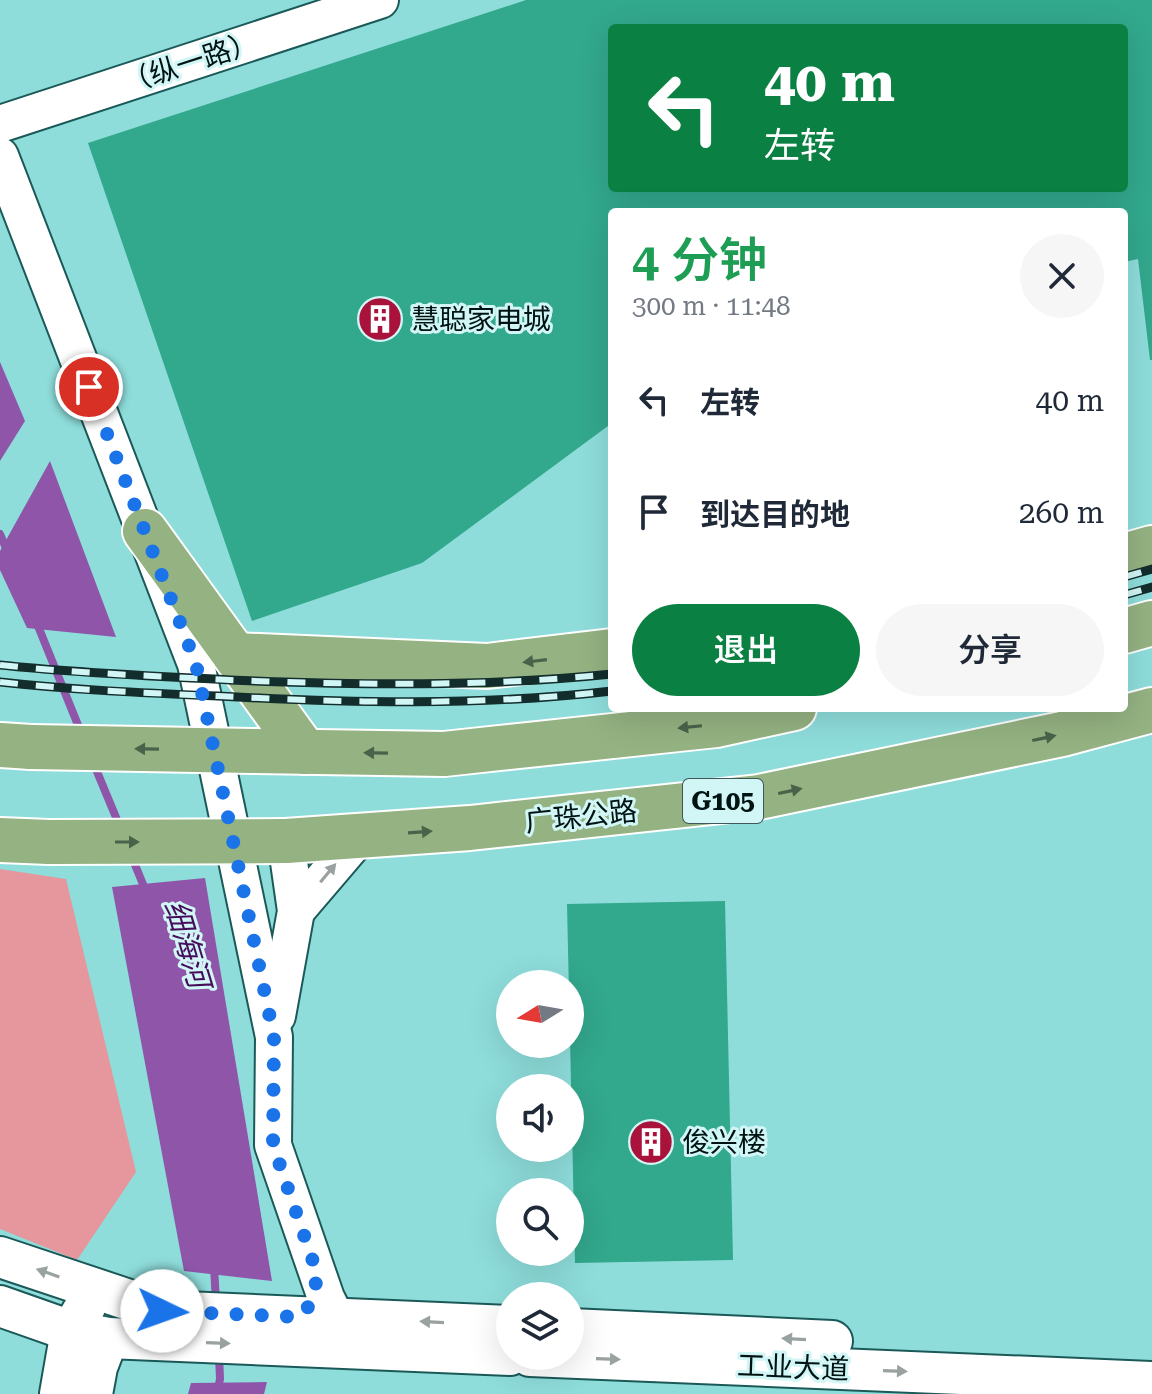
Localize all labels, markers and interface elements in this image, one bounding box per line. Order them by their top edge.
street label: （纵一路） [118,25,262,100]
text: 40 m [764,49,895,115]
icon: left [632,56,736,160]
text: 左转 [764,125,836,167]
text: 4 分钟 [632,233,767,289]
button: close [1020,234,1104,318]
text: 300 m · 11:48 [632,291,791,321]
building icon: 慧聪家电城 [356,295,404,343]
place label: 慧聪家电城 [411,303,551,336]
pin [55,353,123,421]
icon: arrive [67,365,111,409]
icon: left [632,378,676,422]
text: 40 m [1035,383,1104,418]
text: 左转 [700,385,760,420]
icon: arrive [632,490,676,534]
text: 260 m [1019,495,1104,530]
text: 到达目的地 [700,497,850,532]
button: 退出 [632,604,860,696]
button: 分享 [876,604,1104,696]
one-way arrow [522,654,547,667]
one-way arrow [677,721,702,734]
one-way arrow [1032,731,1057,744]
one-way arrow [134,743,159,756]
one-way arrow [363,747,388,759]
road number: G105 [683,779,763,823]
one-way arrow [777,784,802,797]
street label: 广珠公路 [524,794,638,839]
one-way arrow [408,825,433,838]
one-way arrow [115,836,140,848]
one-way arrow [319,864,336,884]
water label: 细海河 [158,896,219,997]
north arrow [496,970,584,1058]
map controls [496,970,584,1370]
button: sound [496,1074,584,1162]
building icon: 俊兴楼 [627,1118,675,1166]
place label: 俊兴楼 [682,1126,766,1159]
button: search [496,1178,584,1266]
one-way arrow [35,1267,59,1279]
position arrow [120,1269,204,1353]
button: layers [496,1282,584,1370]
one-way arrow [419,1315,444,1328]
one-way arrow [781,1333,806,1346]
one-way arrow [206,1337,231,1350]
street label: 工业大道 [736,1349,850,1386]
one-way arrow [596,1353,621,1366]
one-way arrow [883,1365,908,1378]

